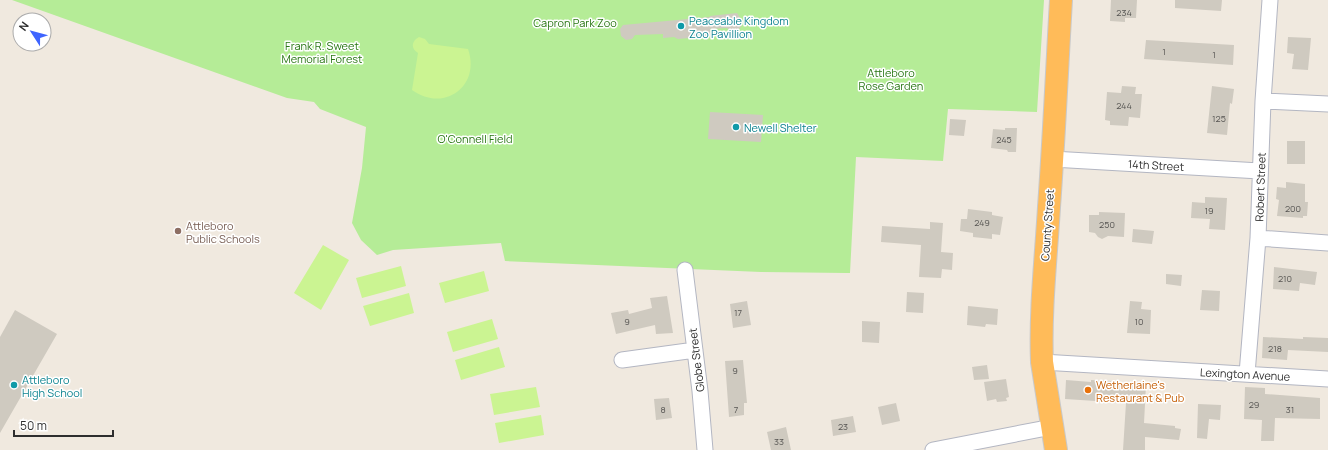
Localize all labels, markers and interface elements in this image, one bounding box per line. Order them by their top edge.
house number: 234 [1116,6,1132,19]
north arrow [12,12,52,52]
place label: Peaceable Kingdom Zoo Pavillion [689,13,789,41]
park label: Capron Park Zoo [533,15,617,30]
text: N [15,18,32,33]
marker: Peaceable Kingdom Zoo Pavillion [676,21,686,31]
park label: Frank R. Sweet Memorial Forest [281,38,363,66]
house number: 1 [1162,45,1166,58]
house number: 1 [1212,48,1216,61]
park label: Attleboro Rose Garden [859,65,923,93]
house number: 244 [1116,99,1132,112]
house number: 125 [1212,112,1226,125]
place label: Newell Shelter [744,120,817,135]
marker: Newell Shelter [731,122,741,132]
park label: O'Connell Field [437,131,513,146]
house number: 245 [996,133,1012,146]
street label: Robert Street [1251,152,1269,222]
street label: 14th Street [1128,156,1184,174]
street label: County Street [1037,189,1057,261]
house number: 200 [1285,202,1301,215]
house number: 19 [1204,204,1214,217]
house number: 249 [974,216,990,229]
place label: Attleboro Public Schools [186,218,260,246]
house number: 250 [1099,218,1115,231]
marker: Attleboro Public Schools [173,226,183,236]
house number: 210 [1278,272,1292,285]
house number: 17 [734,306,742,319]
house number: 9 [624,315,630,328]
house number: 10 [1135,315,1144,328]
street label: Globe Street [685,327,707,393]
house number: 218 [1268,342,1282,355]
house number: 9 [732,364,738,377]
street label: Lexington Avenue [1200,364,1291,384]
place label: Attleboro High School [22,372,82,400]
place label: Wetherlaine's Restaurant & Pub [1096,377,1185,405]
marker: Attleboro High School [9,380,19,390]
marker: Wetherlaine's Restaurant & Pub [1083,385,1093,395]
house number: 29 [1249,398,1259,411]
house number: 8 [660,403,666,416]
house number: 7 [734,403,739,416]
house number: 31 [1286,403,1294,416]
scale bar [14,412,113,438]
text: 50 m [20,417,47,434]
house number: 23 [838,420,848,433]
house number: 33 [774,435,784,448]

